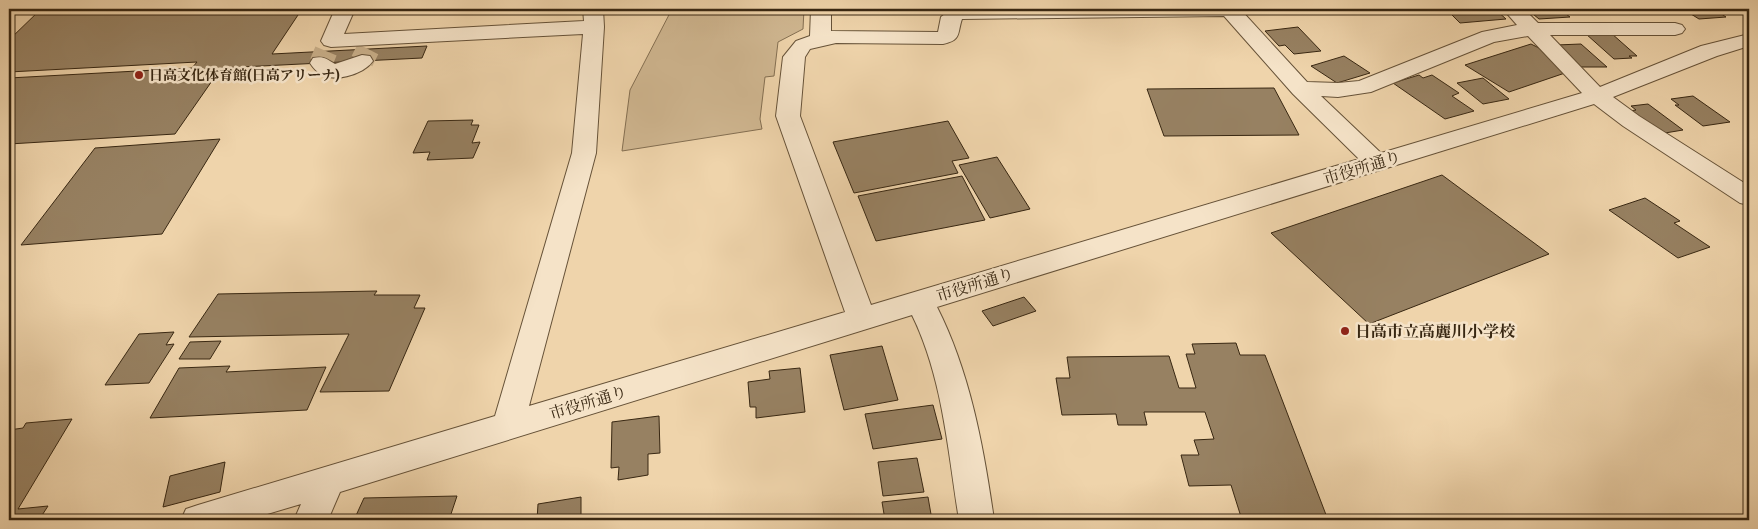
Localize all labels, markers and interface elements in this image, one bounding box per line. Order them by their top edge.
place label: 日高文化体育館(日高アリーナ) [149,65,340,85]
marker: 日高文化体育館(日高アリーナ) [133,69,145,81]
street label: 市役所通り [1320,144,1404,190]
street label: 市役所通り [933,261,1017,307]
place label: 日高市立高麗川小学校 [1355,319,1516,343]
marker: 日高市立高麗川小学校 [1339,325,1351,337]
street label: 市役所通り [546,379,630,425]

